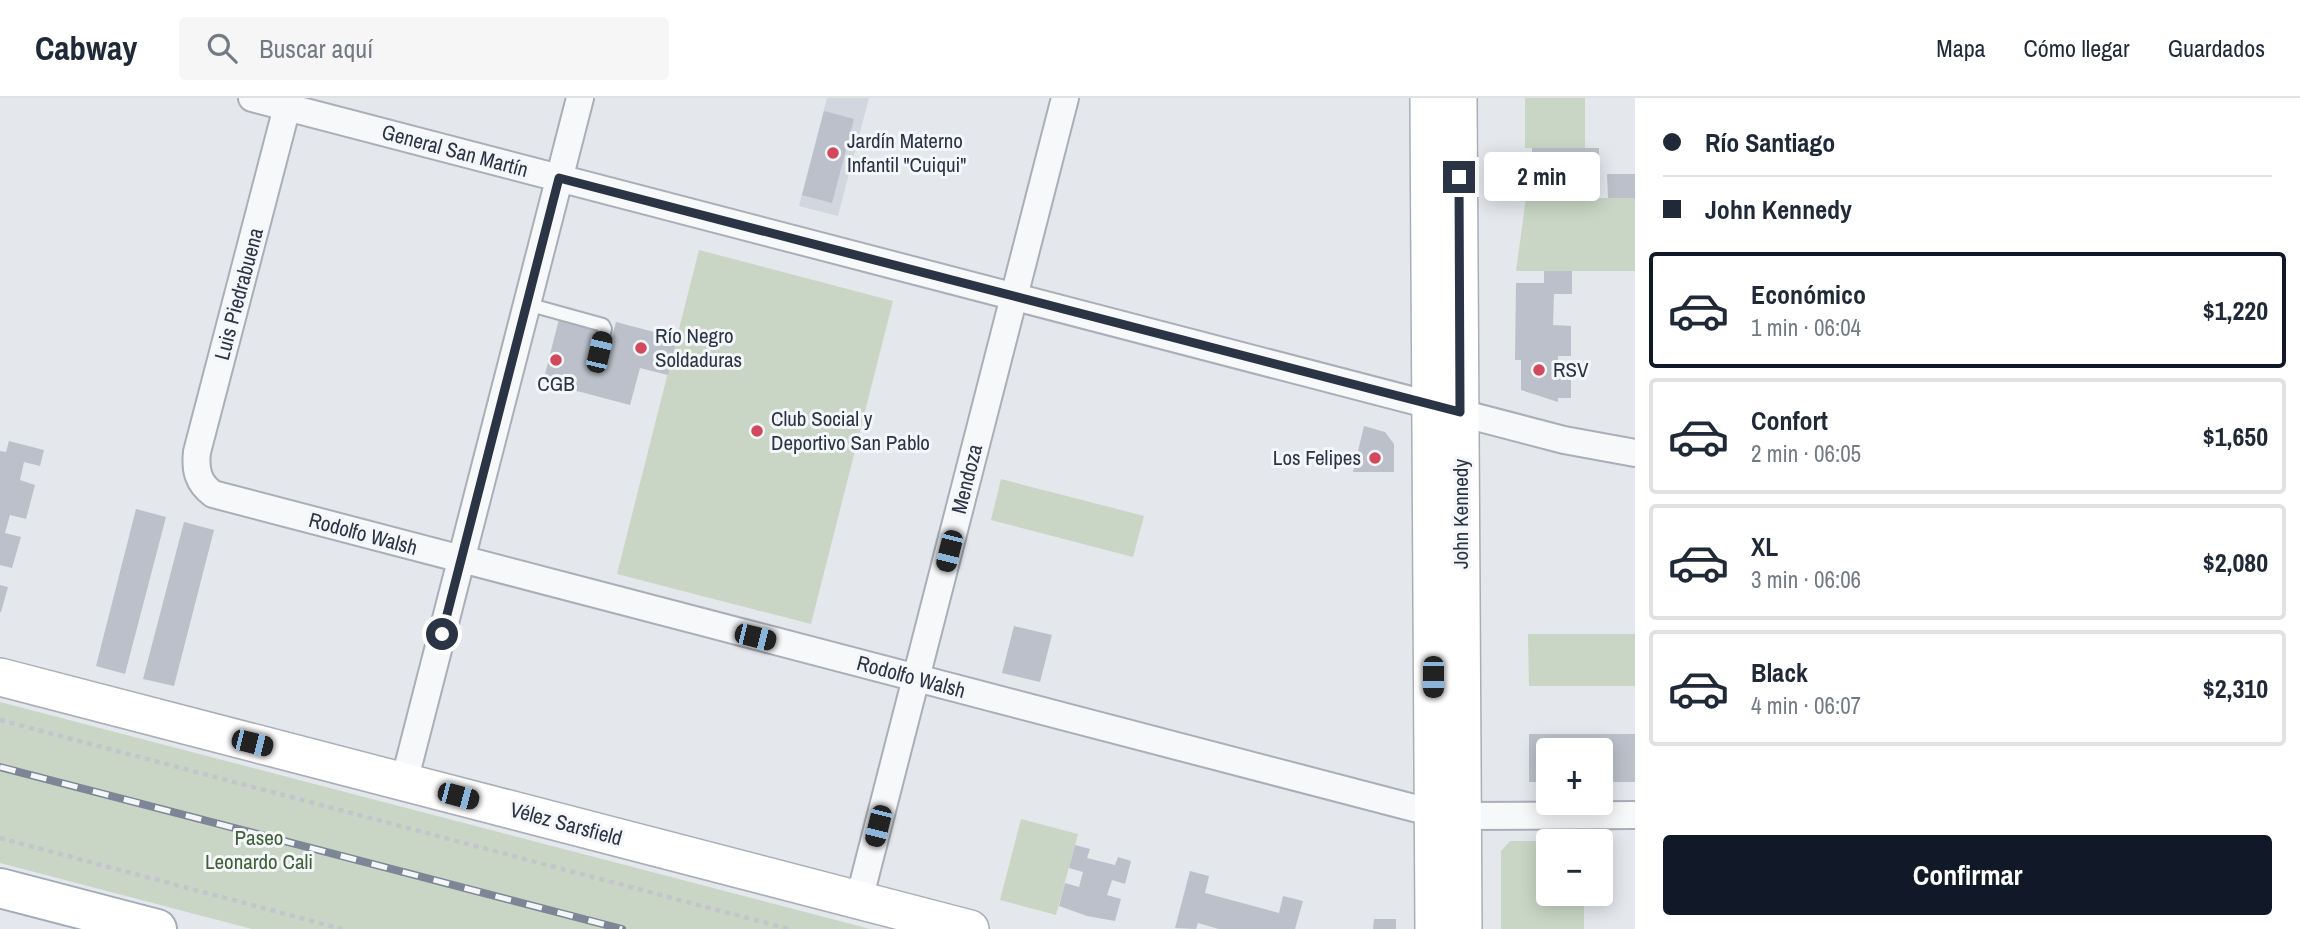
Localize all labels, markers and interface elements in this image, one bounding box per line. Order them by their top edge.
search box [179,17,669,80]
text: Cabway [35,26,137,70]
icon: search [203,29,241,67]
text: Buscar aquí [259,31,373,66]
text: Mapa [1936,32,1986,64]
text: Cómo llegar [2024,32,2130,64]
text: Guardados [2168,32,2265,64]
street label: General San Martín [379,117,531,184]
text: Río Santiago [1705,125,1835,160]
place label: Jardín Materno Infantil "Cuiqui" [847,126,966,179]
marker: Jardín Materno Infantil "Cuiqui" [825,145,841,161]
callout: 2 min [1484,153,1599,202]
route end [1443,161,1475,193]
text: 2 min [1517,161,1567,192]
text: John Kennedy [1705,192,1852,227]
street label: Luis Piedrabuena [207,224,270,363]
text: Económico [1751,277,1866,312]
icon: car [1667,279,1730,342]
text: $1,220 [2203,293,2268,328]
text: 1 min · 06:04 [1751,312,1861,343]
place label: Río Negro Soldaduras [655,321,742,374]
car [585,329,614,375]
marker: Río Negro Soldaduras [633,340,649,356]
marker: CGB [548,352,564,368]
place label: RSV [1553,355,1589,384]
marker: RSV [1531,362,1547,378]
place label: CGB [537,369,575,398]
text: Confort [1751,403,1828,438]
place label: Club Social y Deportivo San Pablo [771,404,930,457]
icon: car [1667,405,1730,468]
text: $1,650 [2203,419,2268,454]
marker: Club Social y Deportivo San Pablo [749,423,765,439]
text: 2 min · 06:05 [1751,438,1861,469]
street label: Mendoza [944,441,989,517]
place label: Los Felipes [1273,443,1361,472]
marker: Los Felipes [1367,450,1383,466]
street label: John Kennedy [1446,459,1475,569]
street label: Rodolfo Walsh [306,505,421,562]
car [934,528,965,574]
text: XL [1751,529,1778,564]
icon: car [1667,531,1730,594]
text: $2,080 [2203,545,2268,580]
text: 3 min · 06:06 [1751,564,1861,595]
route start [426,618,458,650]
car [733,622,778,652]
street label: Rodolfo Walsh [854,648,969,705]
text: Black [1751,655,1808,690]
car [1423,656,1444,698]
icon: car [1667,657,1730,720]
text: $2,310 [2203,671,2268,706]
text: 4 min · 06:07 [1751,690,1861,721]
car [230,728,275,758]
map controls [1536,738,1613,906]
button: + [1536,738,1613,815]
car [435,780,482,812]
street label: Vélez Sarsfield [507,795,625,852]
car [863,803,894,849]
park label: Paseo Leonardo Cali [205,823,313,876]
button: − [1536,829,1613,906]
button: Confirmar [1663,835,2272,915]

